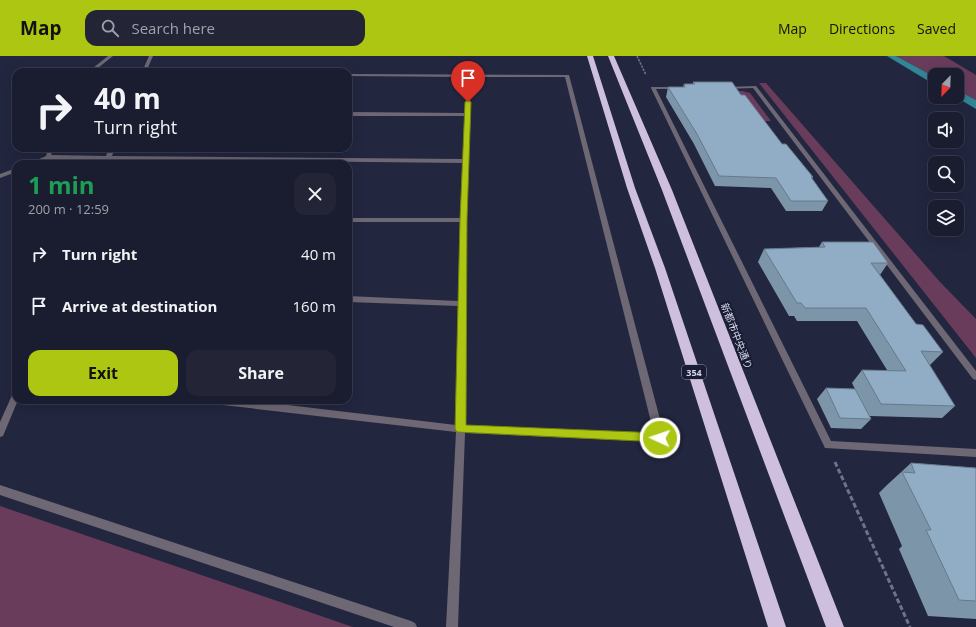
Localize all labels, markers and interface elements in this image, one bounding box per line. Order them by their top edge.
search box [85,10,365,46]
text: Map [20,15,61,41]
icon: search [99,17,121,39]
text: Search here [131,18,215,38]
text: Map [778,19,807,38]
text: Directions [829,19,895,38]
text: Saved [917,19,956,38]
pin [451,61,485,102]
icon: arrive [457,67,479,89]
north arrow [928,68,964,104]
map controls [928,68,964,236]
text: 40 m [94,79,161,117]
icon: right [28,84,80,136]
button: sound [928,112,964,148]
text: Turn right [94,115,177,139]
button: search [928,156,964,192]
text: 1 min [28,168,95,201]
button: close [294,173,336,215]
text: 200 m · 12:59 [28,200,109,218]
button: layers [928,200,964,236]
icon: right [28,243,50,265]
text: Turn right [62,244,137,264]
text: 40 m [301,244,336,264]
icon: arrive [28,295,50,317]
text: Arrive at destination [62,296,217,316]
text: 160 m [292,296,336,316]
street label: 新都市中央通り [718,301,756,371]
button: Exit [28,350,178,396]
button: Share [186,350,336,396]
road number: 354 [682,365,706,379]
position arrow [639,417,681,459]

